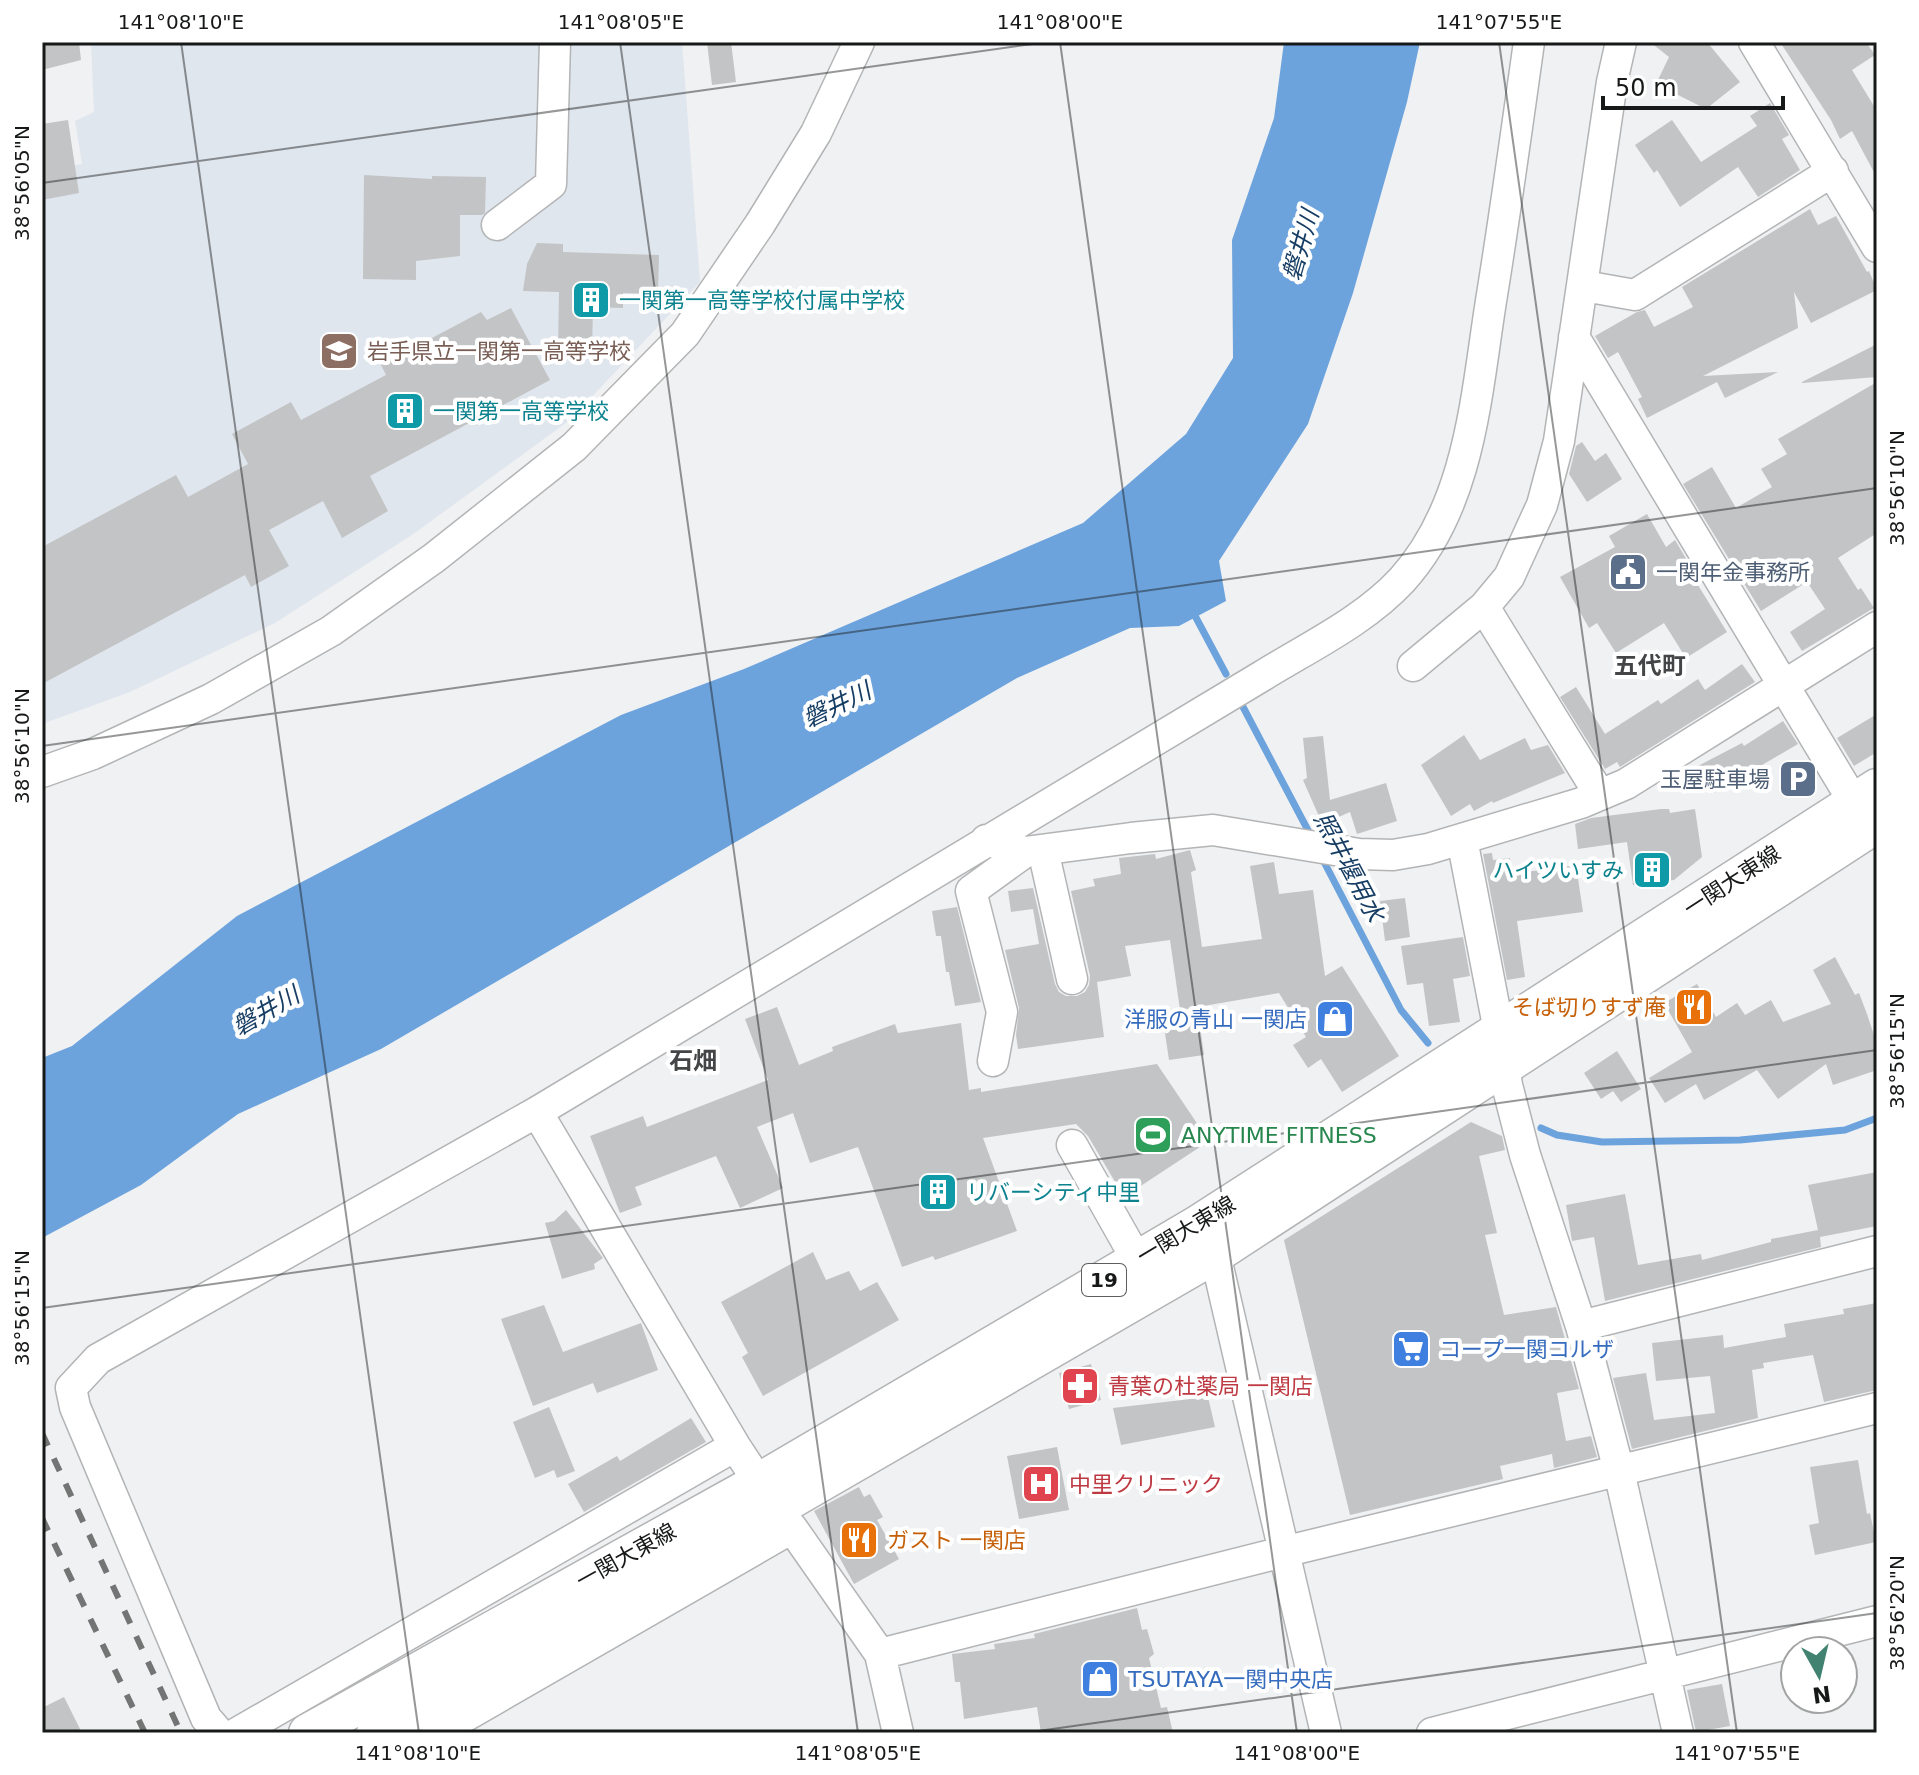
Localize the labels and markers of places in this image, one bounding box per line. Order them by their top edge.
building icon: 一関第一高等学校付属中学校 [570,279,612,321]
place label: 一関第一高等学校付属中学校 [619,288,905,313]
school or university icon: 岩手県立一関第一高等学校 [318,330,360,372]
place label: 岩手県立一関第一高等学校 [367,339,631,364]
building icon: 一関第一高等学校 [384,390,426,432]
place label: 一関第一高等学校 [433,399,609,424]
public building icon: 一関年金事務所 [1607,551,1649,593]
place label: 一関年金事務所 [1656,560,1810,585]
parking icon: 玉屋駐車場 [1777,758,1819,800]
place label: 玉屋駐車場 [1660,767,1770,792]
building icon: ハイツいすみ [1631,849,1673,891]
place label: ハイツいすみ [1492,858,1624,883]
restaurant icon: そば切りすず庵 [1673,986,1715,1028]
place label: そば切りすず庵 [1512,995,1666,1020]
shop icon: 洋服の青山 一関店 [1314,998,1356,1040]
place label: 洋服の青山 一関店 [1124,1007,1307,1032]
sports icon: ANYTIME FITNESS [1132,1114,1174,1156]
place label: ANYTIME FITNESS [1181,1123,1377,1148]
building icon: リバーシティ中里 [917,1171,959,1213]
place label: リバーシティ中里 [966,1180,1140,1205]
supermarket icon: コープ一関コルザ [1390,1328,1432,1370]
place label: コープ一関コルザ [1439,1337,1614,1362]
pharmacy icon: 青葉の杜薬局 一関店 [1059,1365,1101,1407]
place label: 青葉の杜薬局 一関店 [1108,1374,1313,1399]
hospital icon: 中里クリニック [1020,1463,1062,1505]
place label: 中里クリニック [1069,1472,1223,1497]
restaurant icon: ガスト 一関店 [838,1519,880,1561]
place label: ガスト 一関店 [887,1528,1026,1553]
shop icon: TSUTAYA一関中央店 [1079,1658,1121,1700]
place label: TSUTAYA一関中央店 [1127,1667,1333,1692]

